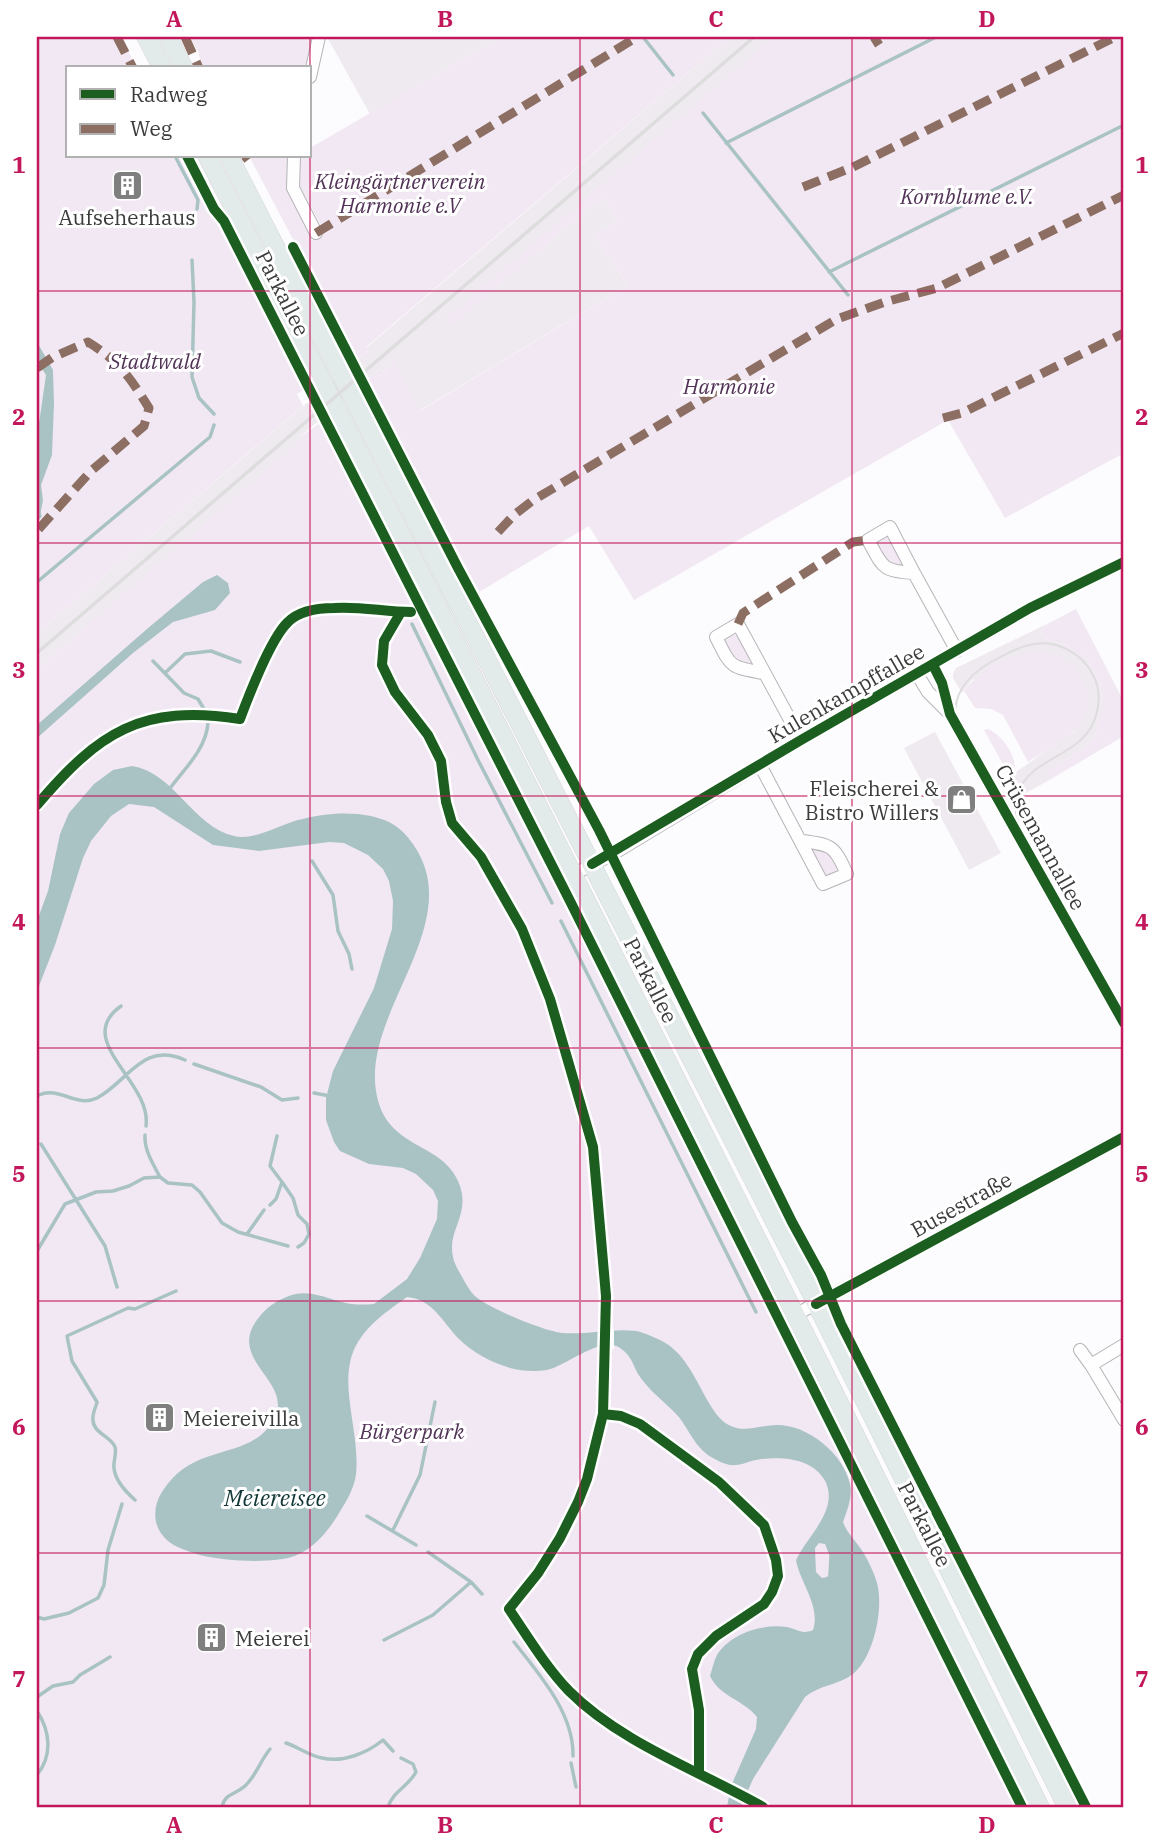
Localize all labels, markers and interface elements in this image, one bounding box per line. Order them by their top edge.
text: A [166,3,182,33]
text: B [437,3,453,33]
text: C [708,3,724,33]
text: D [978,3,996,33]
legend [66,66,312,158]
text: Radweg [130,80,208,108]
text: Weg [130,114,173,142]
text: 1 [12,149,26,179]
text: 1 [1135,149,1149,179]
park label: Kleingärtnerverein Harmonie e.V [313,167,486,219]
building icon: Aufseherhaus [110,168,144,202]
park label: Kornblume e.V. [899,182,1034,210]
place label: Aufseherhaus [58,203,196,231]
street label: Parkallee [250,245,316,341]
park label: Stadtwald [108,347,202,375]
park label: Harmonie [682,372,775,400]
text: 2 [12,401,26,431]
text: 2 [1135,401,1149,431]
street label: Kulenkampffallee [763,637,929,749]
text: 3 [12,654,26,684]
text: 3 [1135,654,1149,684]
street label: Crüsemannallee [989,759,1093,915]
place label: Fleischerei & Bistro Willers [805,774,939,826]
shop icon: Fleischerei & Bistro Willers [945,783,979,817]
text: 4 [12,906,26,936]
text: 4 [1135,906,1149,936]
street label: Parkallee [618,932,684,1028]
text: 5 [12,1158,26,1188]
text: 5 [1135,1158,1149,1188]
street label: Busestraße [906,1165,1016,1243]
building icon: Meiereivilla [143,1401,177,1435]
place label: Meiereivilla [183,1404,300,1432]
text: 6 [12,1411,26,1441]
text: 6 [1135,1411,1149,1441]
park label: Bürgerpark [359,1417,465,1445]
street label: Parkallee [892,1476,958,1572]
water label: Meiereisee [223,1482,326,1512]
building icon: Meierei [195,1621,229,1655]
place label: Meierei [235,1624,310,1652]
text: 7 [12,1663,26,1693]
text: 7 [1135,1663,1149,1693]
text: A [166,1809,182,1839]
text: B [437,1809,453,1839]
text: C [708,1809,724,1839]
text: D [978,1809,996,1839]

